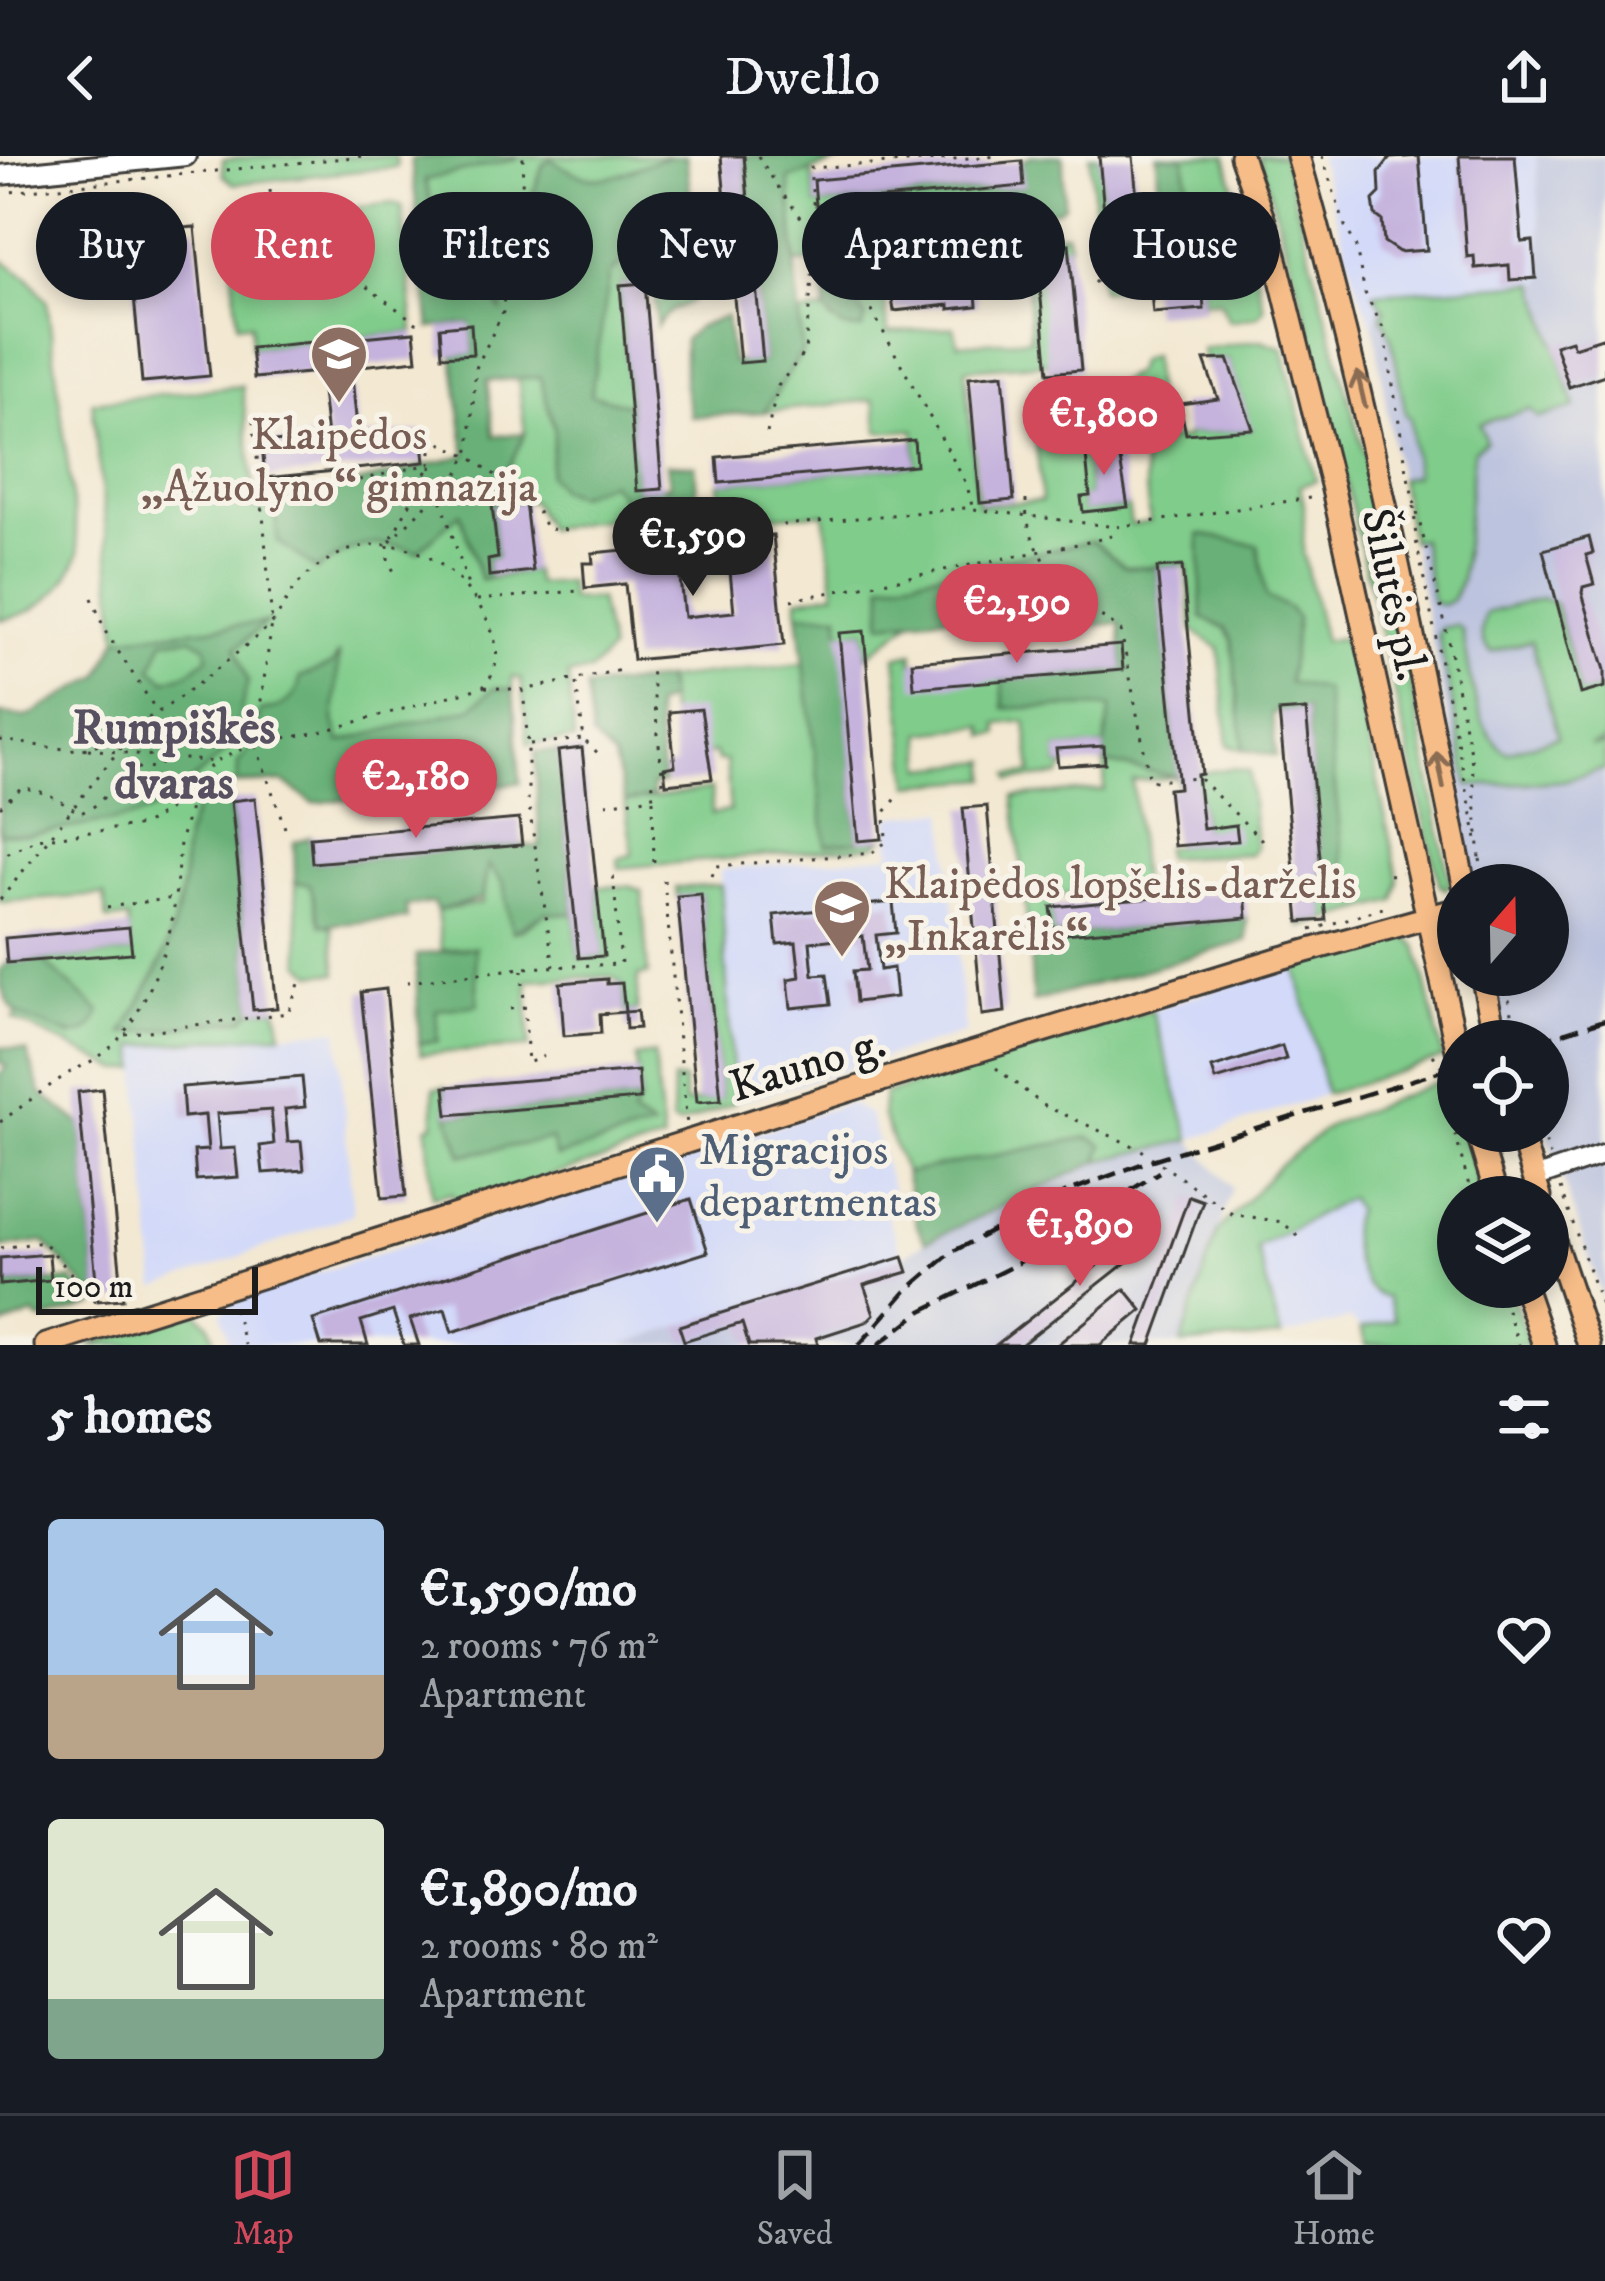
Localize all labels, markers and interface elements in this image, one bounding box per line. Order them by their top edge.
icon: back [48,45,114,111]
text: Dwello [725,45,880,112]
icon: share [1491,45,1557,111]
chip: Buy [36,192,187,300]
chip: Rent [211,192,375,300]
chip: Filters [399,192,593,300]
chip: New [617,192,778,300]
chip: Apartment [802,192,1065,300]
chip: House [1089,192,1280,300]
school or university icon: Klaipėdos „Ąžuolyno“ gimnazija [308,323,370,405]
one-way arrow [1348,370,1371,408]
pin: €1,800 [1006,376,1202,478]
text: €1,800 [1049,390,1159,439]
place label: Klaipėdos „Ąžuolyno“ gimnazija [141,408,537,516]
pin: €1,590 [595,497,791,599]
street label: Šilutės pl. [1348,503,1439,686]
text: €1,590 [640,511,746,560]
pin: €2,190 [919,564,1115,666]
text: €2,190 [963,578,1071,627]
district label: Rumpiškės dvaras [73,699,275,814]
pin: €2,180 [318,739,514,841]
one-way arrow [1428,752,1450,791]
text: €2,180 [362,753,470,802]
place label: Klaipėdos lopšelis-darželis „Inkarėlis“ [884,857,1357,965]
north arrow [1437,864,1569,996]
map controls [1437,864,1569,1308]
school or university icon: Klaipėdos lopšelis-darželis „Inkarėlis“ [811,877,873,959]
street label: Kauno g. [723,1016,893,1116]
button: locate [1437,1020,1569,1152]
place label: Migracijos departmentas [699,1123,937,1231]
public building icon: Migracijos departmentas [626,1143,688,1225]
button: layers [1437,1176,1569,1308]
pin: €1,890 [982,1187,1178,1289]
text: €1,890 [1026,1201,1134,1250]
scale bar [36,1261,258,1314]
text: 100 m [54,1267,133,1308]
icon: filters [1491,1384,1557,1450]
text: 5 homes [48,1385,212,1449]
text: €1,590/mo [420,1558,637,1622]
icon: home [144,1567,288,1711]
icon: heart [1491,1606,1557,1672]
text: 2 rooms · 76 m² [420,1622,658,1671]
text: Apartment [420,1671,586,1720]
text: €1,890/mo [420,1858,638,1922]
icon: home [144,1867,288,2011]
icon: heart [1491,1906,1557,1972]
text: 2 rooms · 80 m² [420,1922,658,1971]
text: Apartment [420,1971,586,2020]
tab: Map [230,2142,296,2255]
tab: Saved [757,2142,833,2255]
tab: Home [1293,2142,1375,2255]

